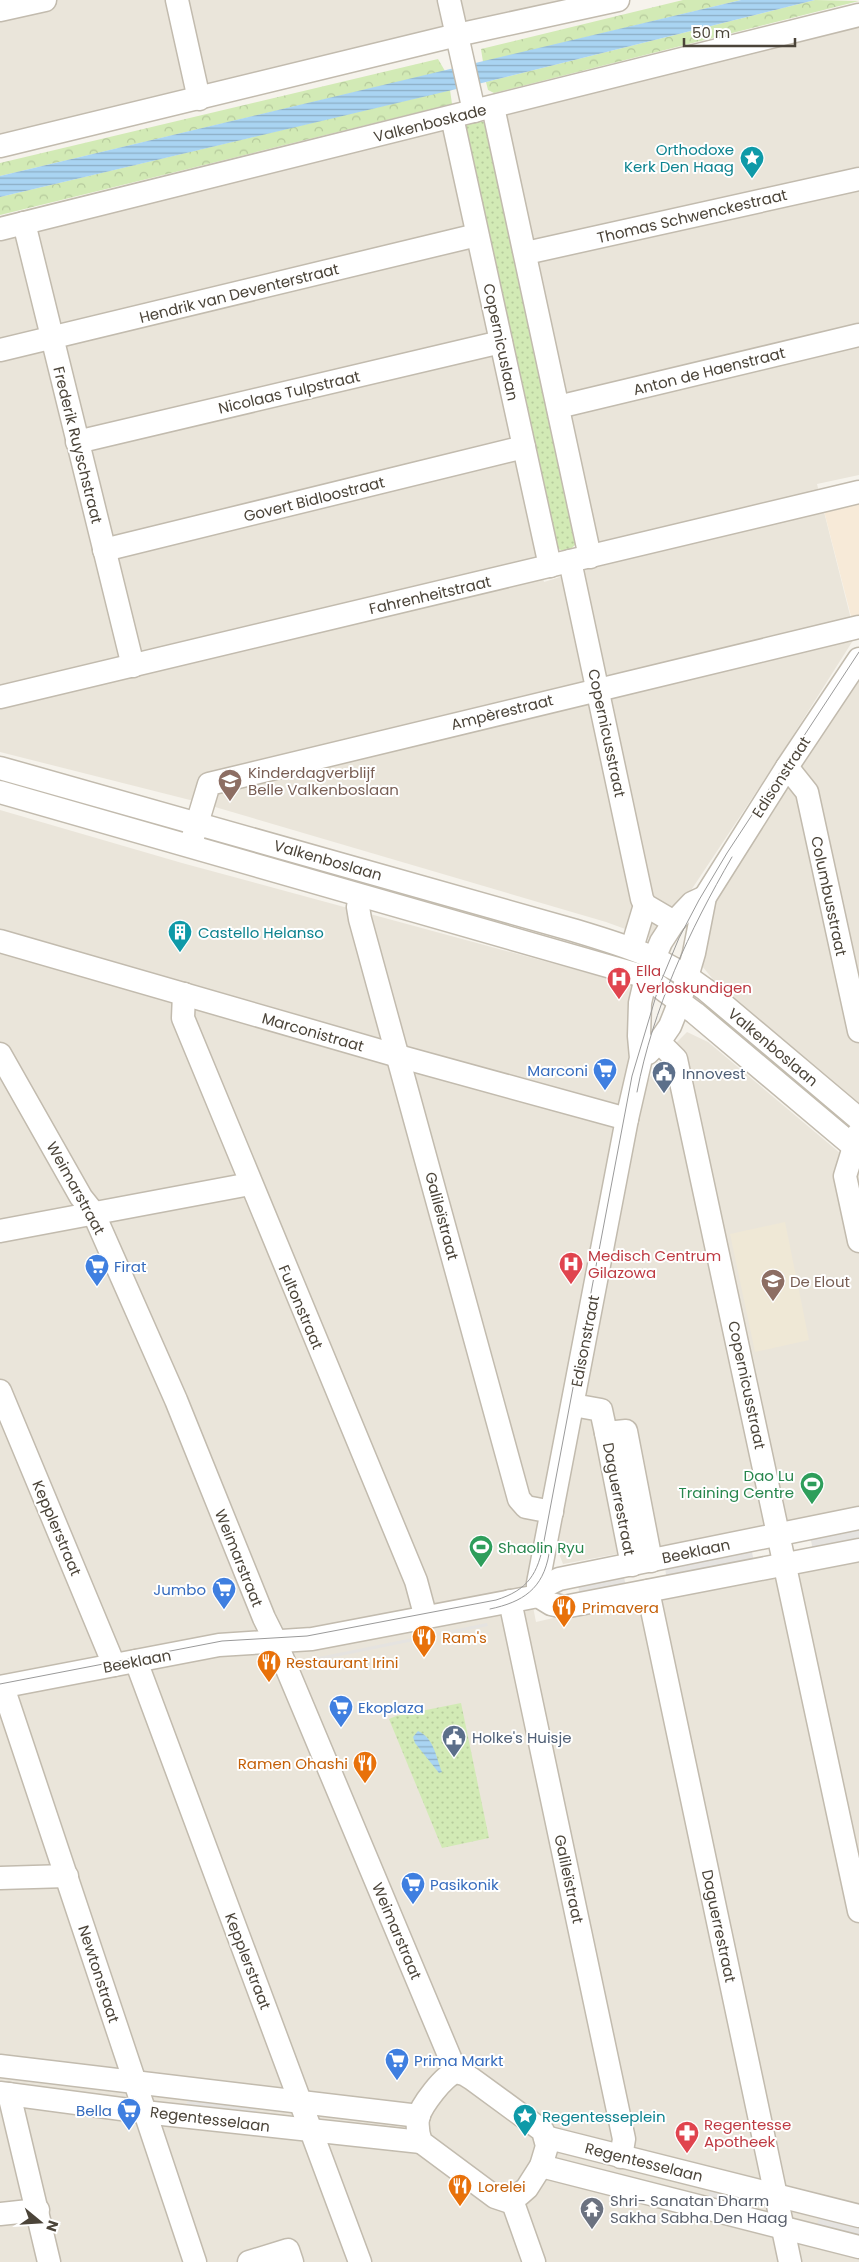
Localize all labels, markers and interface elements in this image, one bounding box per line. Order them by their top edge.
scale bar [684,15,795,47]
text: 50 m [692,22,730,43]
street label: Valkenboskade [371,99,489,147]
place label: Orthodoxe Kerk Den Haag [624,139,734,177]
place icon: Orthodoxe Kerk Den Haag [739,145,765,179]
street label: Thomas Schwenckestraat [595,184,789,248]
street label: Hendrik van Deventerstraat [137,258,341,328]
street label: Copernicuslaan [478,281,524,403]
street label: Anton de Haenstraat [631,342,787,400]
street label: Frederik Ruyschstraat [48,364,108,526]
street label: Nicolaas Tulpstraat [216,365,362,419]
street label: Govert Bidloostraat [241,471,387,527]
street label: Fahrenheitstraat [367,571,493,619]
street label: Copernicusstraat [583,667,631,799]
street label: Ampèrestraat [449,689,555,735]
street label: Edisonstraat [747,732,815,822]
place label: Kinderdagverblijf Belle Valkenboslaan [248,762,399,800]
school or university icon: Kinderdagverblijf Belle Valkenboslaan [217,768,243,802]
street label: Columbusstraat [806,834,852,958]
street label: Valkenboslaan [271,835,385,885]
building icon: Castello Helanso [167,919,193,953]
place label: Castello Helanso [198,922,324,943]
place label: Ella Verloskundigen [636,960,752,998]
hospital icon: Ella Verloskundigen [606,966,632,1000]
street label: Valkenboslaan [723,1003,823,1091]
street label: Marconistraat [260,1007,366,1057]
supermarket icon: Marconi [592,1057,618,1091]
place label: Marconi [527,1060,588,1081]
public building icon: Innovest [651,1060,677,1094]
place label: Innovest [682,1063,746,1084]
street label: Weimarstraat [42,1138,110,1238]
street label: Galileïstraat [420,1170,464,1262]
place label: Medisch Centrum Gilazowa [588,1245,721,1283]
hospital icon: Medisch Centrum Gilazowa [558,1251,584,1285]
supermarket icon: Firat [84,1253,110,1287]
place label: Firat [114,1256,146,1277]
street label: Fultonstraat [274,1261,328,1353]
school or university icon: De Elout [760,1268,786,1302]
place label: De Elout [790,1271,850,1292]
street label: Edisonstraat [566,1293,604,1389]
street label: Copernicusstraat [723,1319,771,1451]
street label: Daguerrestraat [598,1441,640,1557]
place label: Dao Lu Training Centre [679,1465,794,1503]
sports icon: Dao Lu Training Centre [799,1471,825,1505]
street label: Kepplerstraat [27,1477,87,1579]
street label: Weimarstraat [210,1506,268,1610]
sports icon: Shaolin Ryu [468,1534,494,1568]
street label: Beeklaan [660,1534,732,1568]
place label: Shaolin Ryu [498,1537,584,1558]
supermarket icon: Jumbo [211,1576,237,1610]
place label: Jumbo [153,1579,206,1600]
restaurant icon: Primavera [551,1594,577,1628]
place label: Primavera [582,1597,659,1618]
restaurant icon: Ram's [411,1624,437,1658]
place label: Ram's [442,1627,487,1648]
street label: Beeklaan [101,1644,173,1678]
restaurant icon: Restaurant Irini [256,1649,282,1683]
place label: Restaurant Irini [286,1652,399,1673]
supermarket icon: Ekoplaza [328,1694,354,1728]
place label: Ekoplaza [358,1697,424,1718]
public building icon: Holke's Huisje [441,1724,467,1758]
place label: Holke's Huisje [472,1727,571,1748]
restaurant icon: Ramen Ohashi [352,1750,378,1784]
place label: Ramen Ohashi [238,1753,348,1774]
street label: Galileïstraat [549,1833,589,1925]
street label: Daguerrestraat [697,1868,741,1984]
supermarket icon: Pasikonik [400,1871,426,1905]
place label: Pasikonik [430,1874,499,1895]
street label: Weimarstraat [367,1879,427,1983]
street label: Kepplerstraat [220,1910,276,2012]
street label: Newtonstraat [73,1923,125,2025]
supermarket icon: Prima Markt [384,2047,410,2081]
place label: Prima Markt [414,2050,503,2071]
supermarket icon: Bella [116,2097,142,2131]
place label: Bella [76,2100,112,2121]
street label: Regentesselaan [149,2101,271,2137]
place icon: Regentesseplein [512,2103,538,2137]
place label: Regentesseplein [542,2106,666,2127]
place label: Regentesse Apotheek [704,2114,791,2152]
pharmacy icon: Regentesse Apotheek [674,2120,700,2154]
street label: Regentesselaan [583,2137,705,2187]
restaurant icon: Lorelei [447,2173,473,2207]
place label: Lorelei [478,2176,526,2197]
place label: Shri- Sanatan Dharm Sakha Sabha Den Haag [610,2190,788,2228]
temple icon: Shri- Sanatan Dharm Sakha Sabha Den Haag [579,2196,605,2230]
north arrow [15,2197,65,2247]
text: N [41,2218,64,2234]

